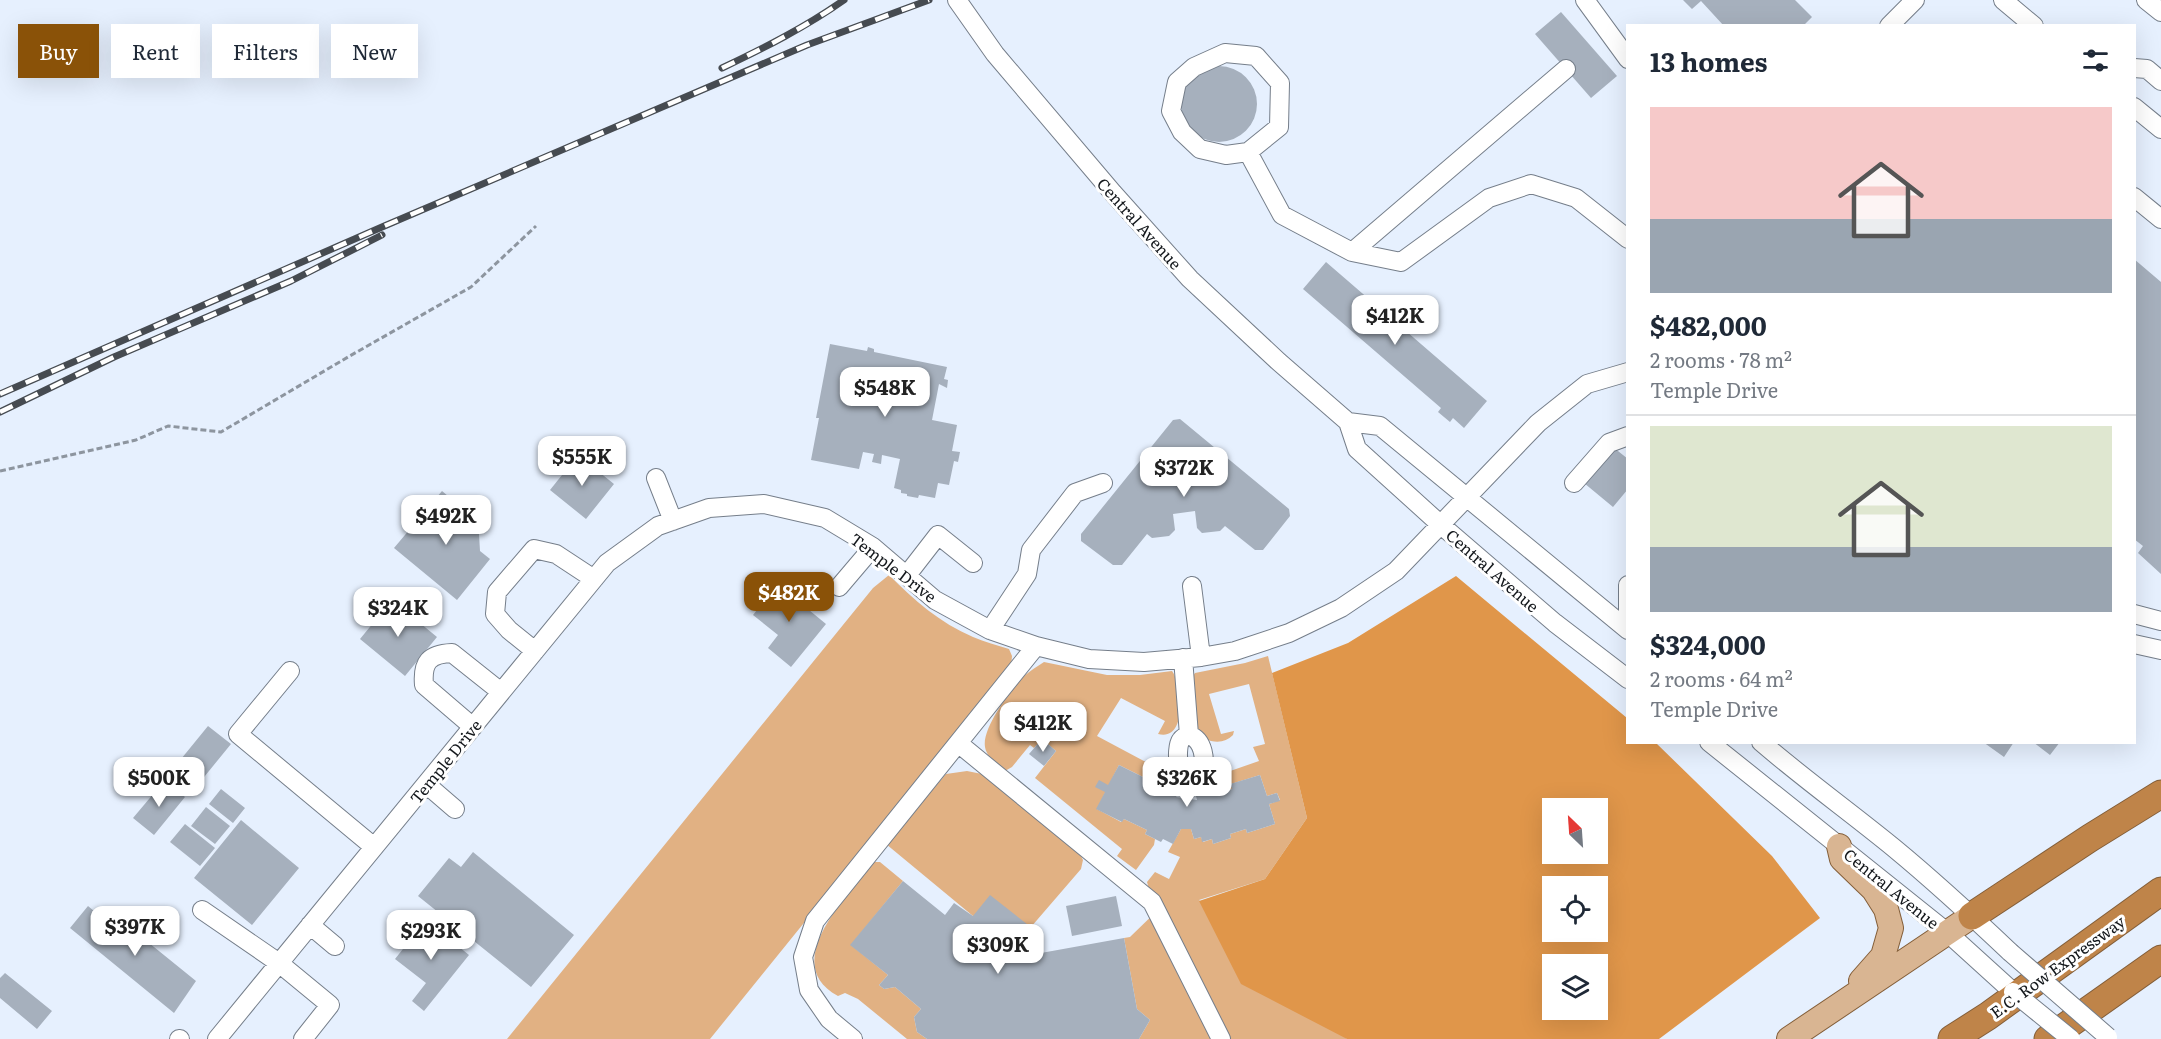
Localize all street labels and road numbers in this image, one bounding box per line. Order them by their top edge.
street label: Central Avenue [1092,172,1188,274]
street label: Central Avenue [1441,523,1545,617]
street label: Temple Drive [846,527,942,607]
street label: Temple Drive [403,714,487,808]
street label: Central Avenue [1839,842,1945,934]
street label: E.C. Row Expressway [1985,908,2130,1023]

